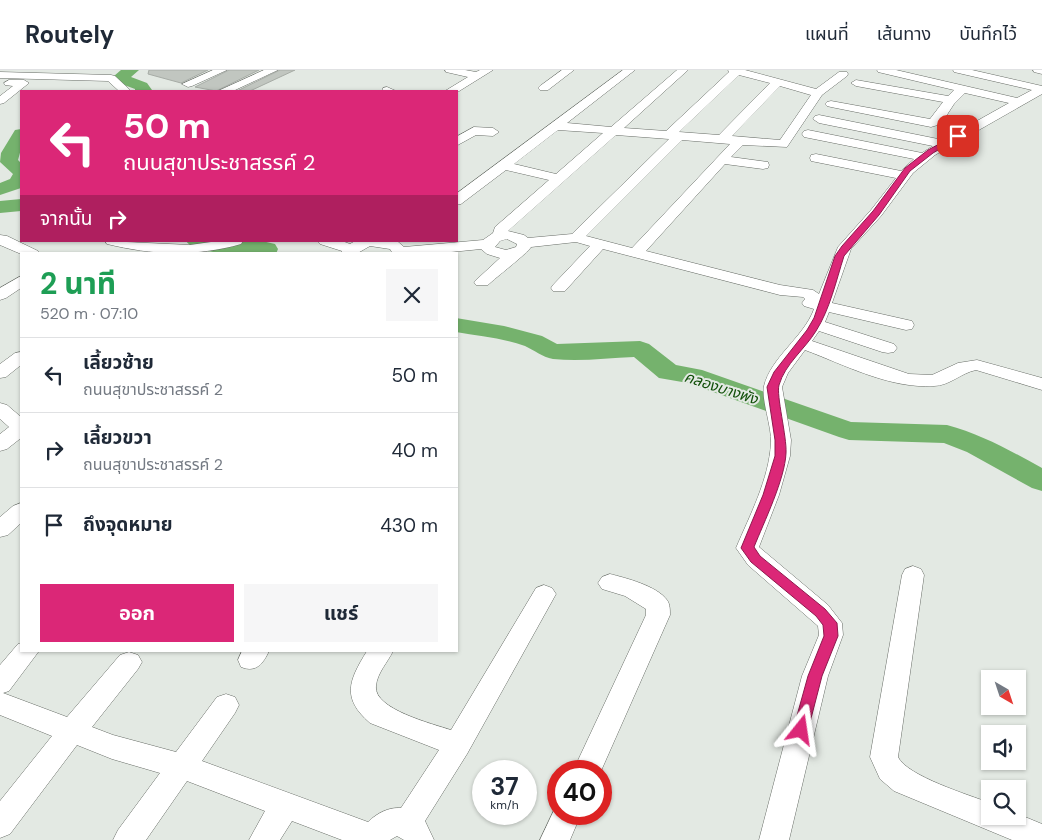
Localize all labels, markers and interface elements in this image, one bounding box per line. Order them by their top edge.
text: Routely [25,19,114,50]
text: แผนที่ [805,22,849,46]
text: เส้นทาง [877,22,931,46]
text: บันทึกไว้ [959,22,1017,46]
text: 50 m [123,103,211,149]
icon: left [40,110,105,175]
pin [937,115,979,157]
icon: arrive [944,122,972,150]
text: ถนนสุขาประชาสรรค์ 2 [123,148,315,177]
icon: right [103,205,131,233]
text: จากนั้น [40,206,93,231]
text: 2 นาที [40,264,116,303]
button: close [386,269,438,321]
text: 520 m · 07:10 [40,303,138,324]
text: เลี้ยวซ้าย [83,350,154,375]
icon: left [40,361,68,389]
text: 50 m [391,363,438,388]
water label: คลองบางพัง [682,367,761,410]
text: ถนนสุขาประชาสรรค์ 2 [83,379,223,400]
text: เลี้ยวขวา [83,425,152,450]
icon: right [40,436,68,464]
text: 40 m [391,438,438,463]
text: ถนนสุขาประชาสรรค์ 2 [83,454,223,475]
icon: arrive [40,511,68,539]
text: ถึงจุดหมาย [83,512,173,537]
text: 430 m [380,513,438,538]
button: ออก [40,584,234,642]
button: แชร์ [244,584,438,642]
north arrow [981,670,1026,715]
map controls [981,670,1026,825]
position arrow [774,703,826,755]
button: sound [981,725,1026,770]
speed limit sign: 40 [547,760,612,825]
text: 37 [490,770,519,803]
button: search [981,780,1026,825]
text: km/h [490,797,519,813]

